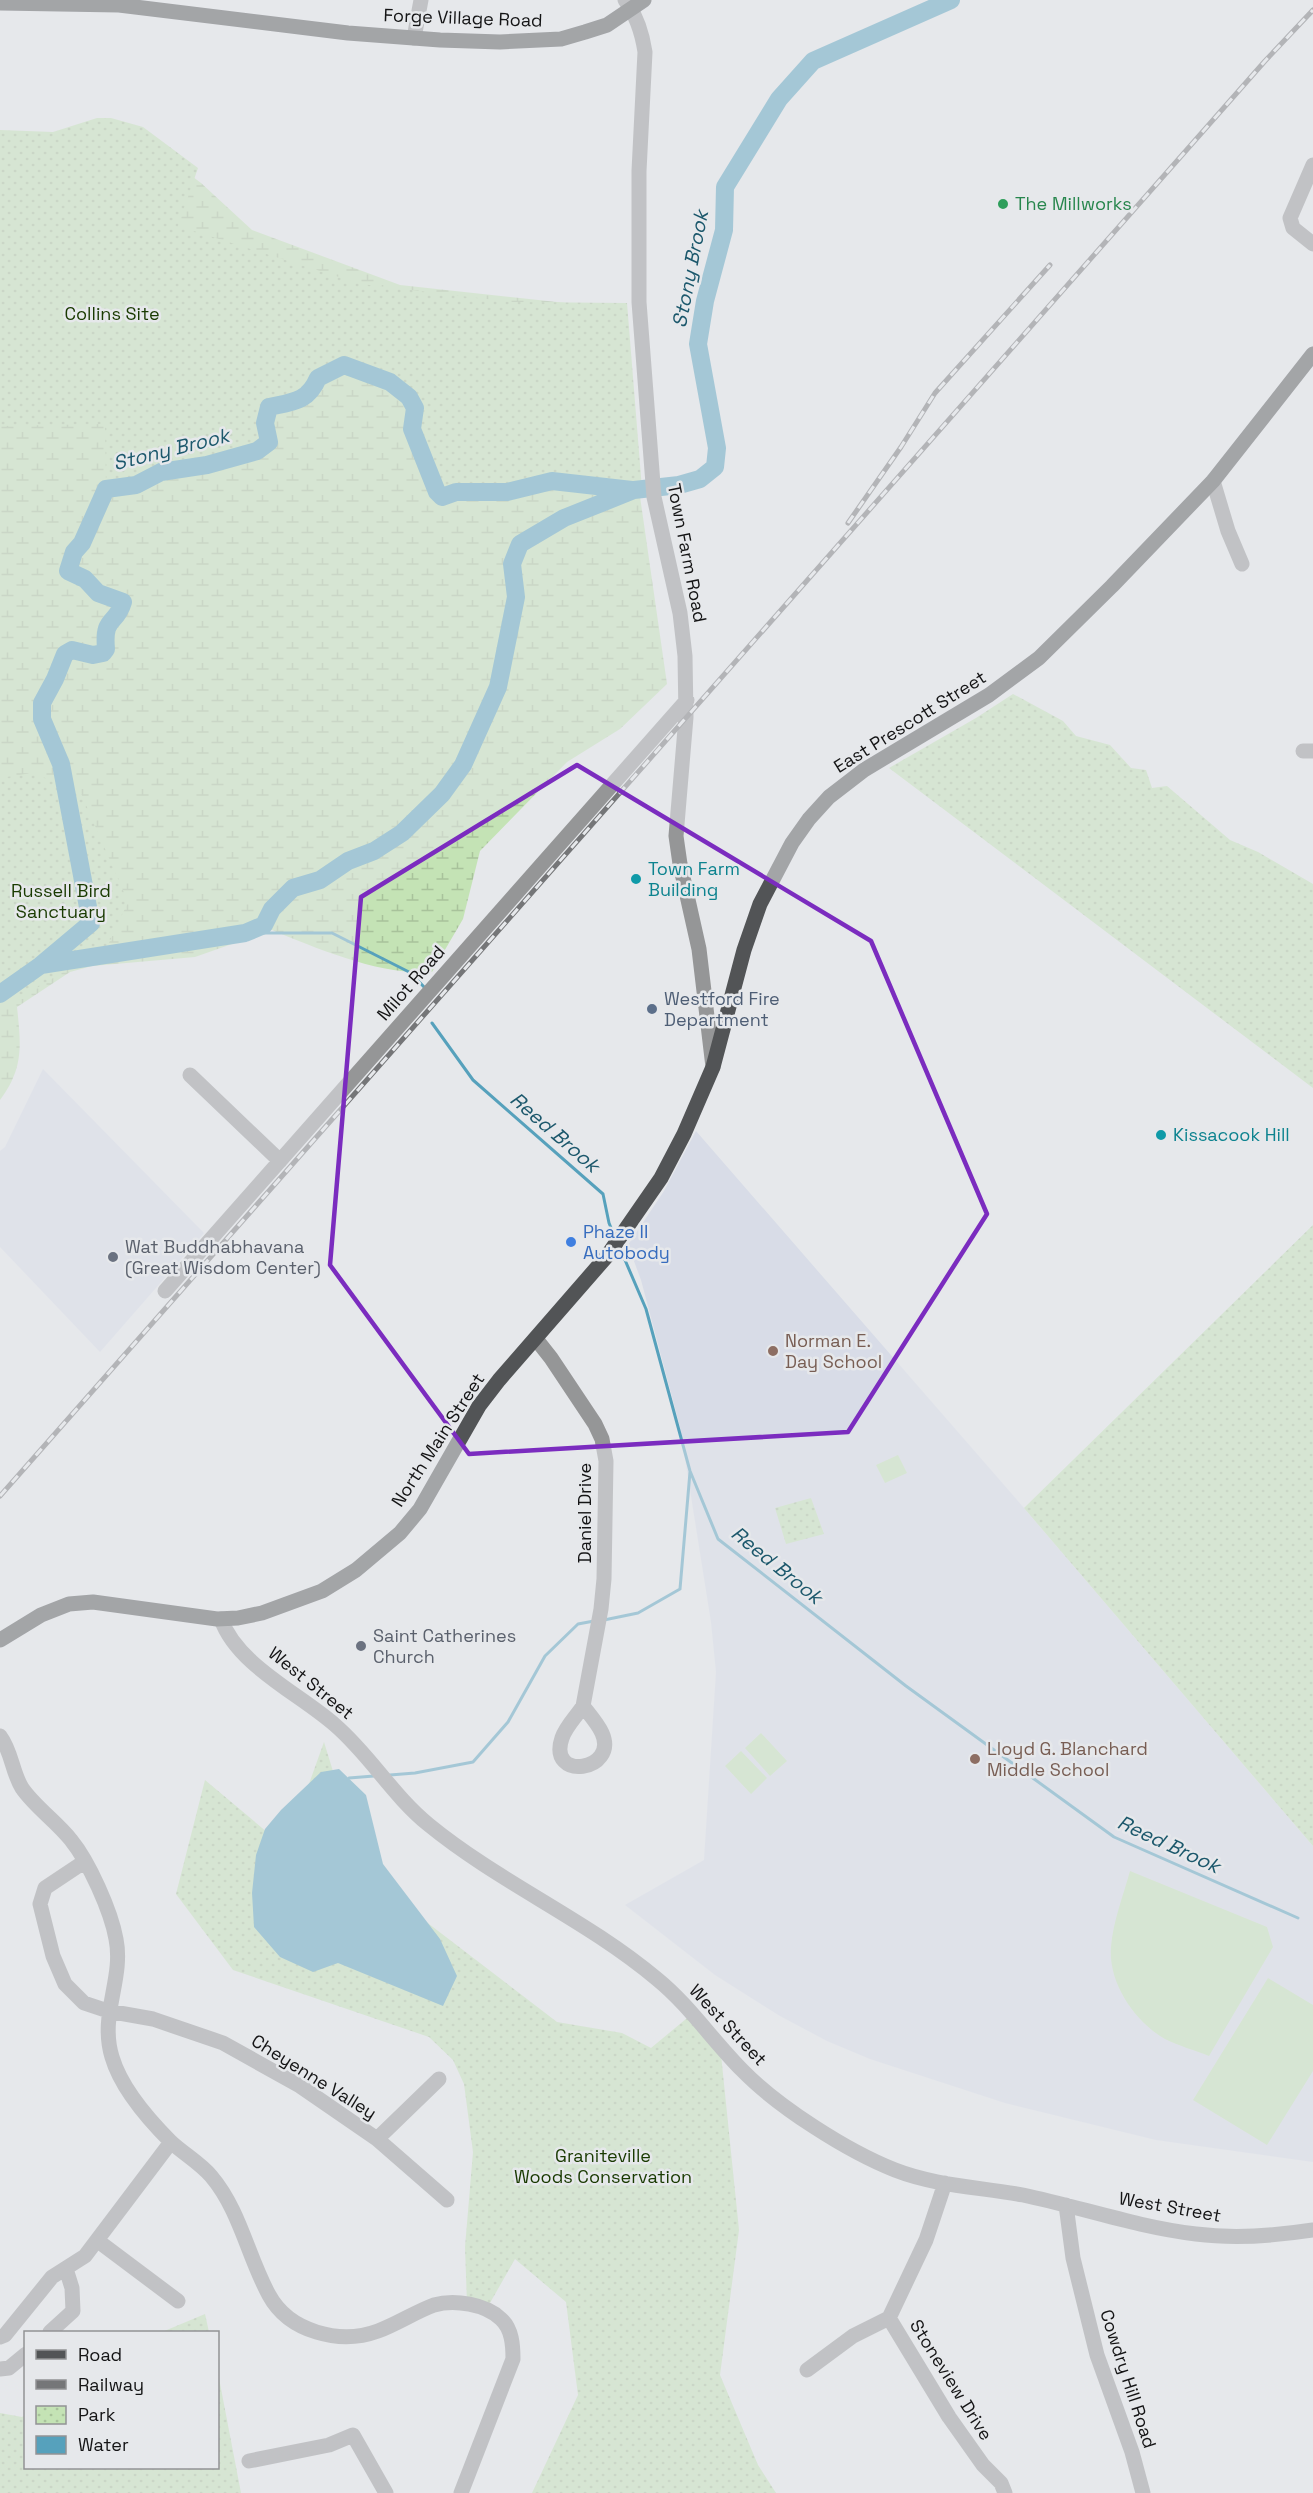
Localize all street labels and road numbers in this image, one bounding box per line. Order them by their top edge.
street label: Forge Village Road [383,3,543,32]
street label: Town Farm Road [663,482,712,624]
street label: East Prescott Street [829,665,990,778]
street label: Milot Road [372,940,450,1025]
street label: North Main Street [386,1369,489,1511]
street label: Daniel Drive [573,1463,596,1563]
street label: West Street [264,1641,359,1724]
street label: West Street [685,1979,772,2070]
street label: Cheyenne Valley [247,2029,381,2124]
street label: West Street [1117,2186,1223,2227]
street label: Cowdry Hill Road [1095,2307,1162,2451]
street label: Stoneview Drive [905,2315,998,2444]

